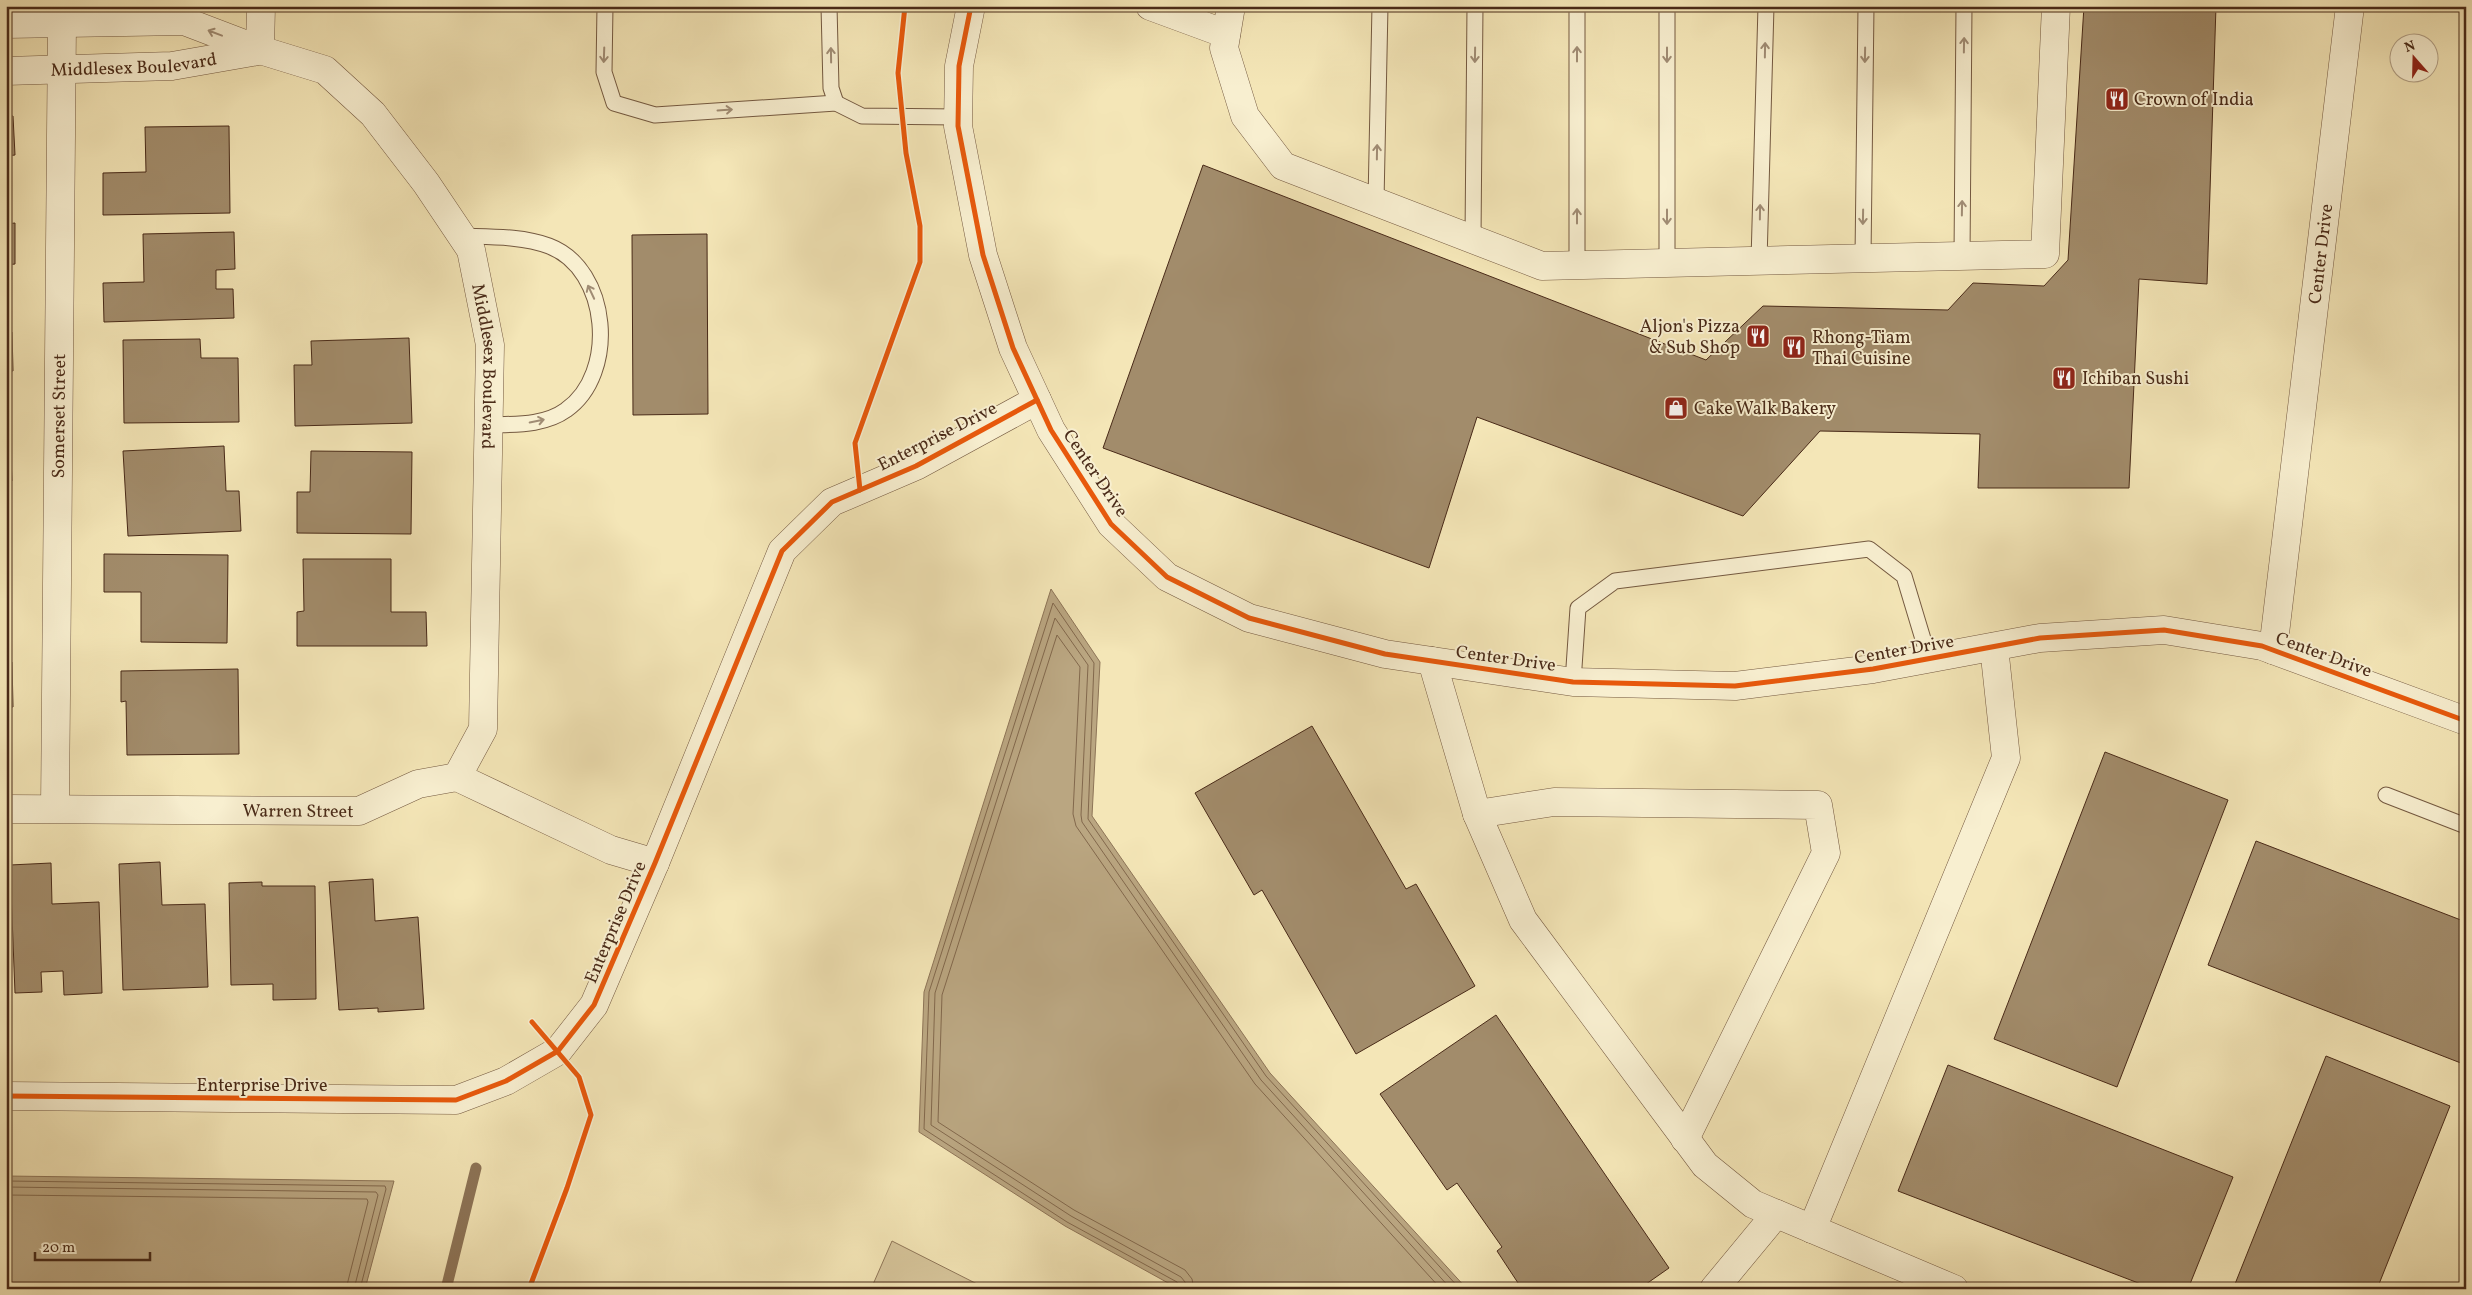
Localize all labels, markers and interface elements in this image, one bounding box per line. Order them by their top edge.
one-way arrow [207,28,223,37]
north arrow [2390,32,2440,82]
one-way arrow [1959,37,1969,54]
text: N [2402,37,2418,58]
one-way arrow [1760,42,1769,58]
one-way arrow [1470,46,1480,63]
one-way arrow [1572,46,1582,62]
one-way arrow [1662,46,1672,63]
one-way arrow [1860,46,1870,63]
street label: Middlesex Boulevard [50,47,219,84]
one-way arrow [600,47,609,63]
one-way arrow [826,47,835,63]
restaurant icon: Crown of India [2104,86,2130,112]
place label: Crown of India [2134,88,2254,113]
one-way arrow [717,106,733,115]
one-way arrow [1372,144,1382,160]
one-way arrow [1957,200,1967,216]
street label: Center Drive [2303,202,2340,306]
one-way arrow [1756,204,1765,220]
one-way arrow [1572,208,1582,224]
one-way arrow [1662,209,1672,225]
one-way arrow [1858,209,1868,225]
street label: Middlesex Boulevard [464,282,501,449]
one-way arrow [586,285,596,300]
place label: Aljon's Pizza & Sub Shop [1640,315,1740,361]
restaurant icon: Aljon's Pizza & Sub Shop [1745,323,1771,349]
place label: Rhong-Tiam Thai Cuisine [1812,326,1911,372]
restaurant icon: Rhong-Tiam Thai Cuisine [1781,334,1807,360]
street label: Somerset Street [47,353,73,479]
restaurant icon: Ichiban Sushi [2051,365,2077,391]
place label: Ichiban Sushi [2082,367,2189,392]
shop icon: Cake Walk Bakery [1663,395,1689,421]
street label: Enterprise Drive [874,396,1002,478]
place label: Cake Walk Bakery [1694,397,1836,422]
one-way arrow [528,416,544,425]
street label: Center Drive [1056,425,1133,523]
street label: Center Drive [2272,626,2375,684]
street label: Center Drive [1852,629,1956,672]
street label: Center Drive [1454,640,1557,679]
street label: Warren Street [242,799,354,825]
street label: Enterprise Drive [579,857,653,988]
street label: Enterprise Drive [197,1074,327,1099]
scale bar [35,1230,150,1262]
text: 20 m [42,1238,75,1259]

